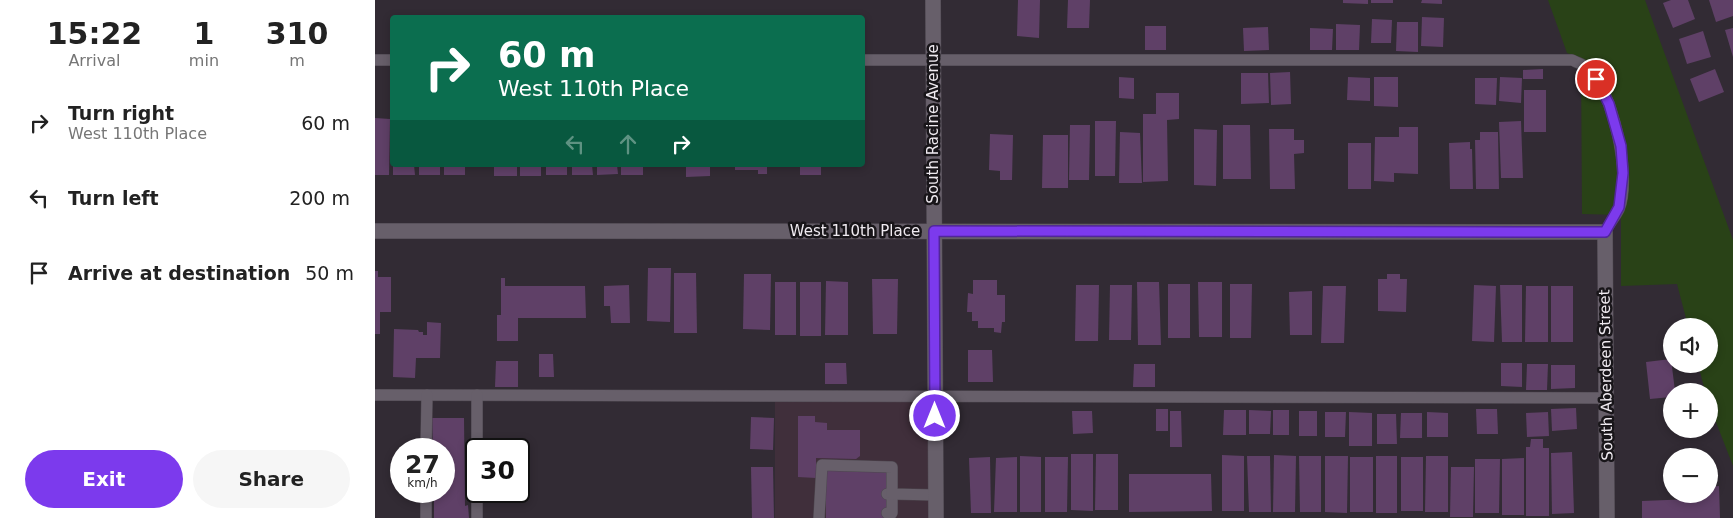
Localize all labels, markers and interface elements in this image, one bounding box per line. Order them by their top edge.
text: 15:22 [47,16,142,51]
text: 1 [193,16,214,51]
text: 310 [266,16,328,51]
icon: right [415,35,480,100]
text: 60 m [498,35,595,75]
street label: South Racine Avenue [924,44,942,204]
text: Arrival [68,51,120,70]
text: min [189,51,219,70]
text: m [289,51,305,70]
pin [1575,58,1617,100]
icon: arrive [1582,65,1610,93]
text: West 110th Place [498,76,689,101]
text: Turn right [68,102,174,124]
icon: right [25,109,53,137]
text: 60 m [301,112,350,134]
text: West 110th Place [68,124,207,143]
icon: left [561,130,589,158]
icon: ahead [614,130,642,158]
icon: right [667,130,695,158]
icon: left [25,184,53,212]
text: Turn left [68,187,159,209]
text: 200 m [289,187,350,209]
street label: West 110th Place [790,222,920,240]
icon: arrive [25,259,53,287]
text: Arrive at destination [68,262,290,284]
text: 50 m [305,262,354,284]
street label: South Aberdeen Street [1596,289,1616,461]
map controls [1663,318,1718,503]
button: sound [1663,318,1718,373]
button: + [1663,383,1718,438]
position arrow [908,389,960,441]
speed limit sign: 30 [465,438,530,503]
button: − [1663,448,1718,503]
button: Exit [25,450,183,508]
button: Share [193,450,350,508]
text: 27 [405,450,440,479]
text: km/h [407,476,438,490]

